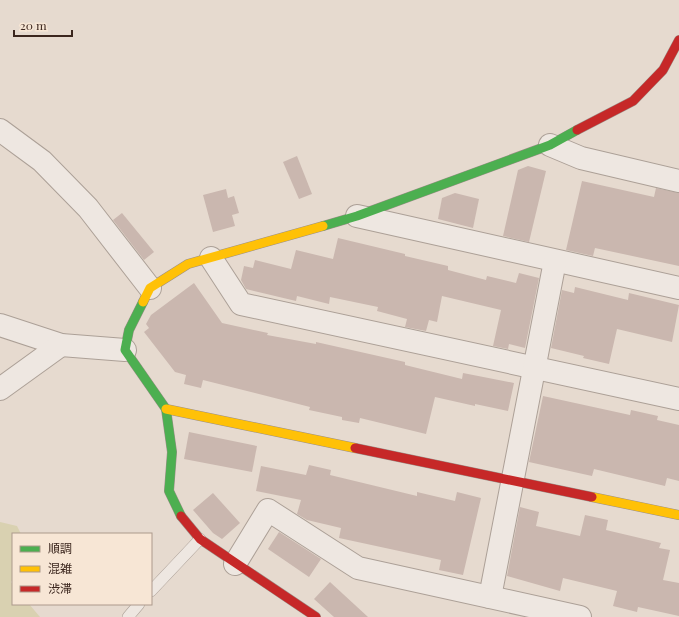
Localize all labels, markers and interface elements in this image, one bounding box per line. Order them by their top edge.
scale bar [14,12,72,38]
text: 20 m [20,17,47,33]
legend [12,533,152,605]
text: 順調 [48,540,72,556]
text: 混雑 [48,560,72,576]
text: 渋滞 [48,580,72,596]

